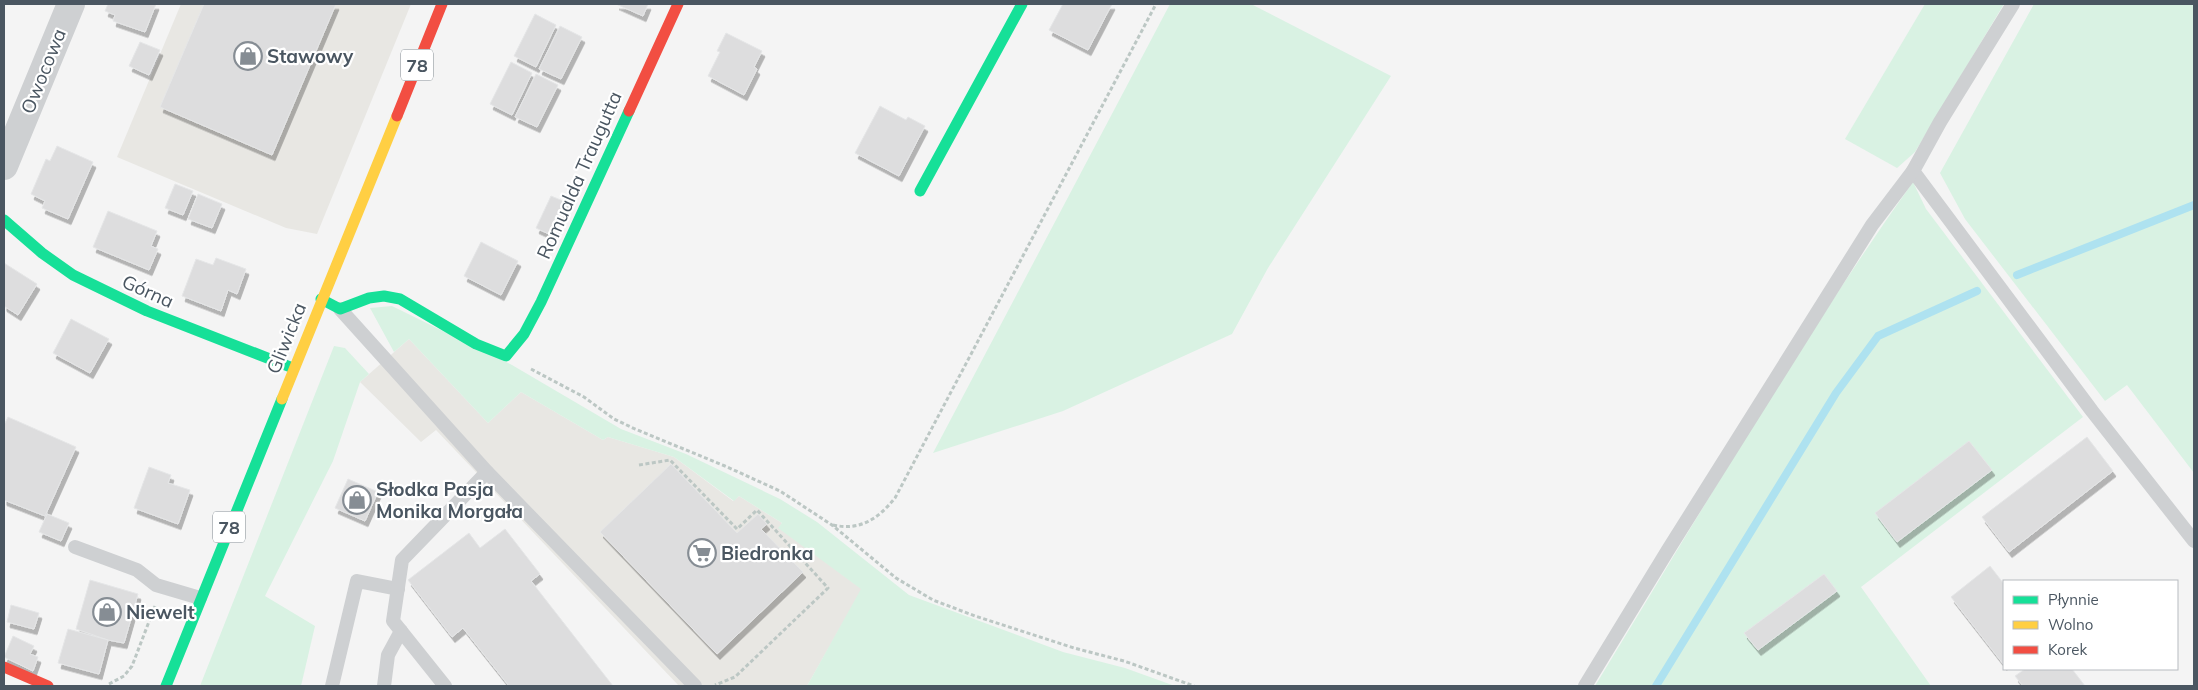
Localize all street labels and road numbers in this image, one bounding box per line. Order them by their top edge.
street label: Owocowa [15,25,71,117]
road number: 78 [401,50,433,80]
street label: Romualda Traugutta [531,87,627,263]
street label: Górna [118,269,178,313]
street label: Gliwicka [261,299,311,377]
road number: 78 [213,512,245,542]

